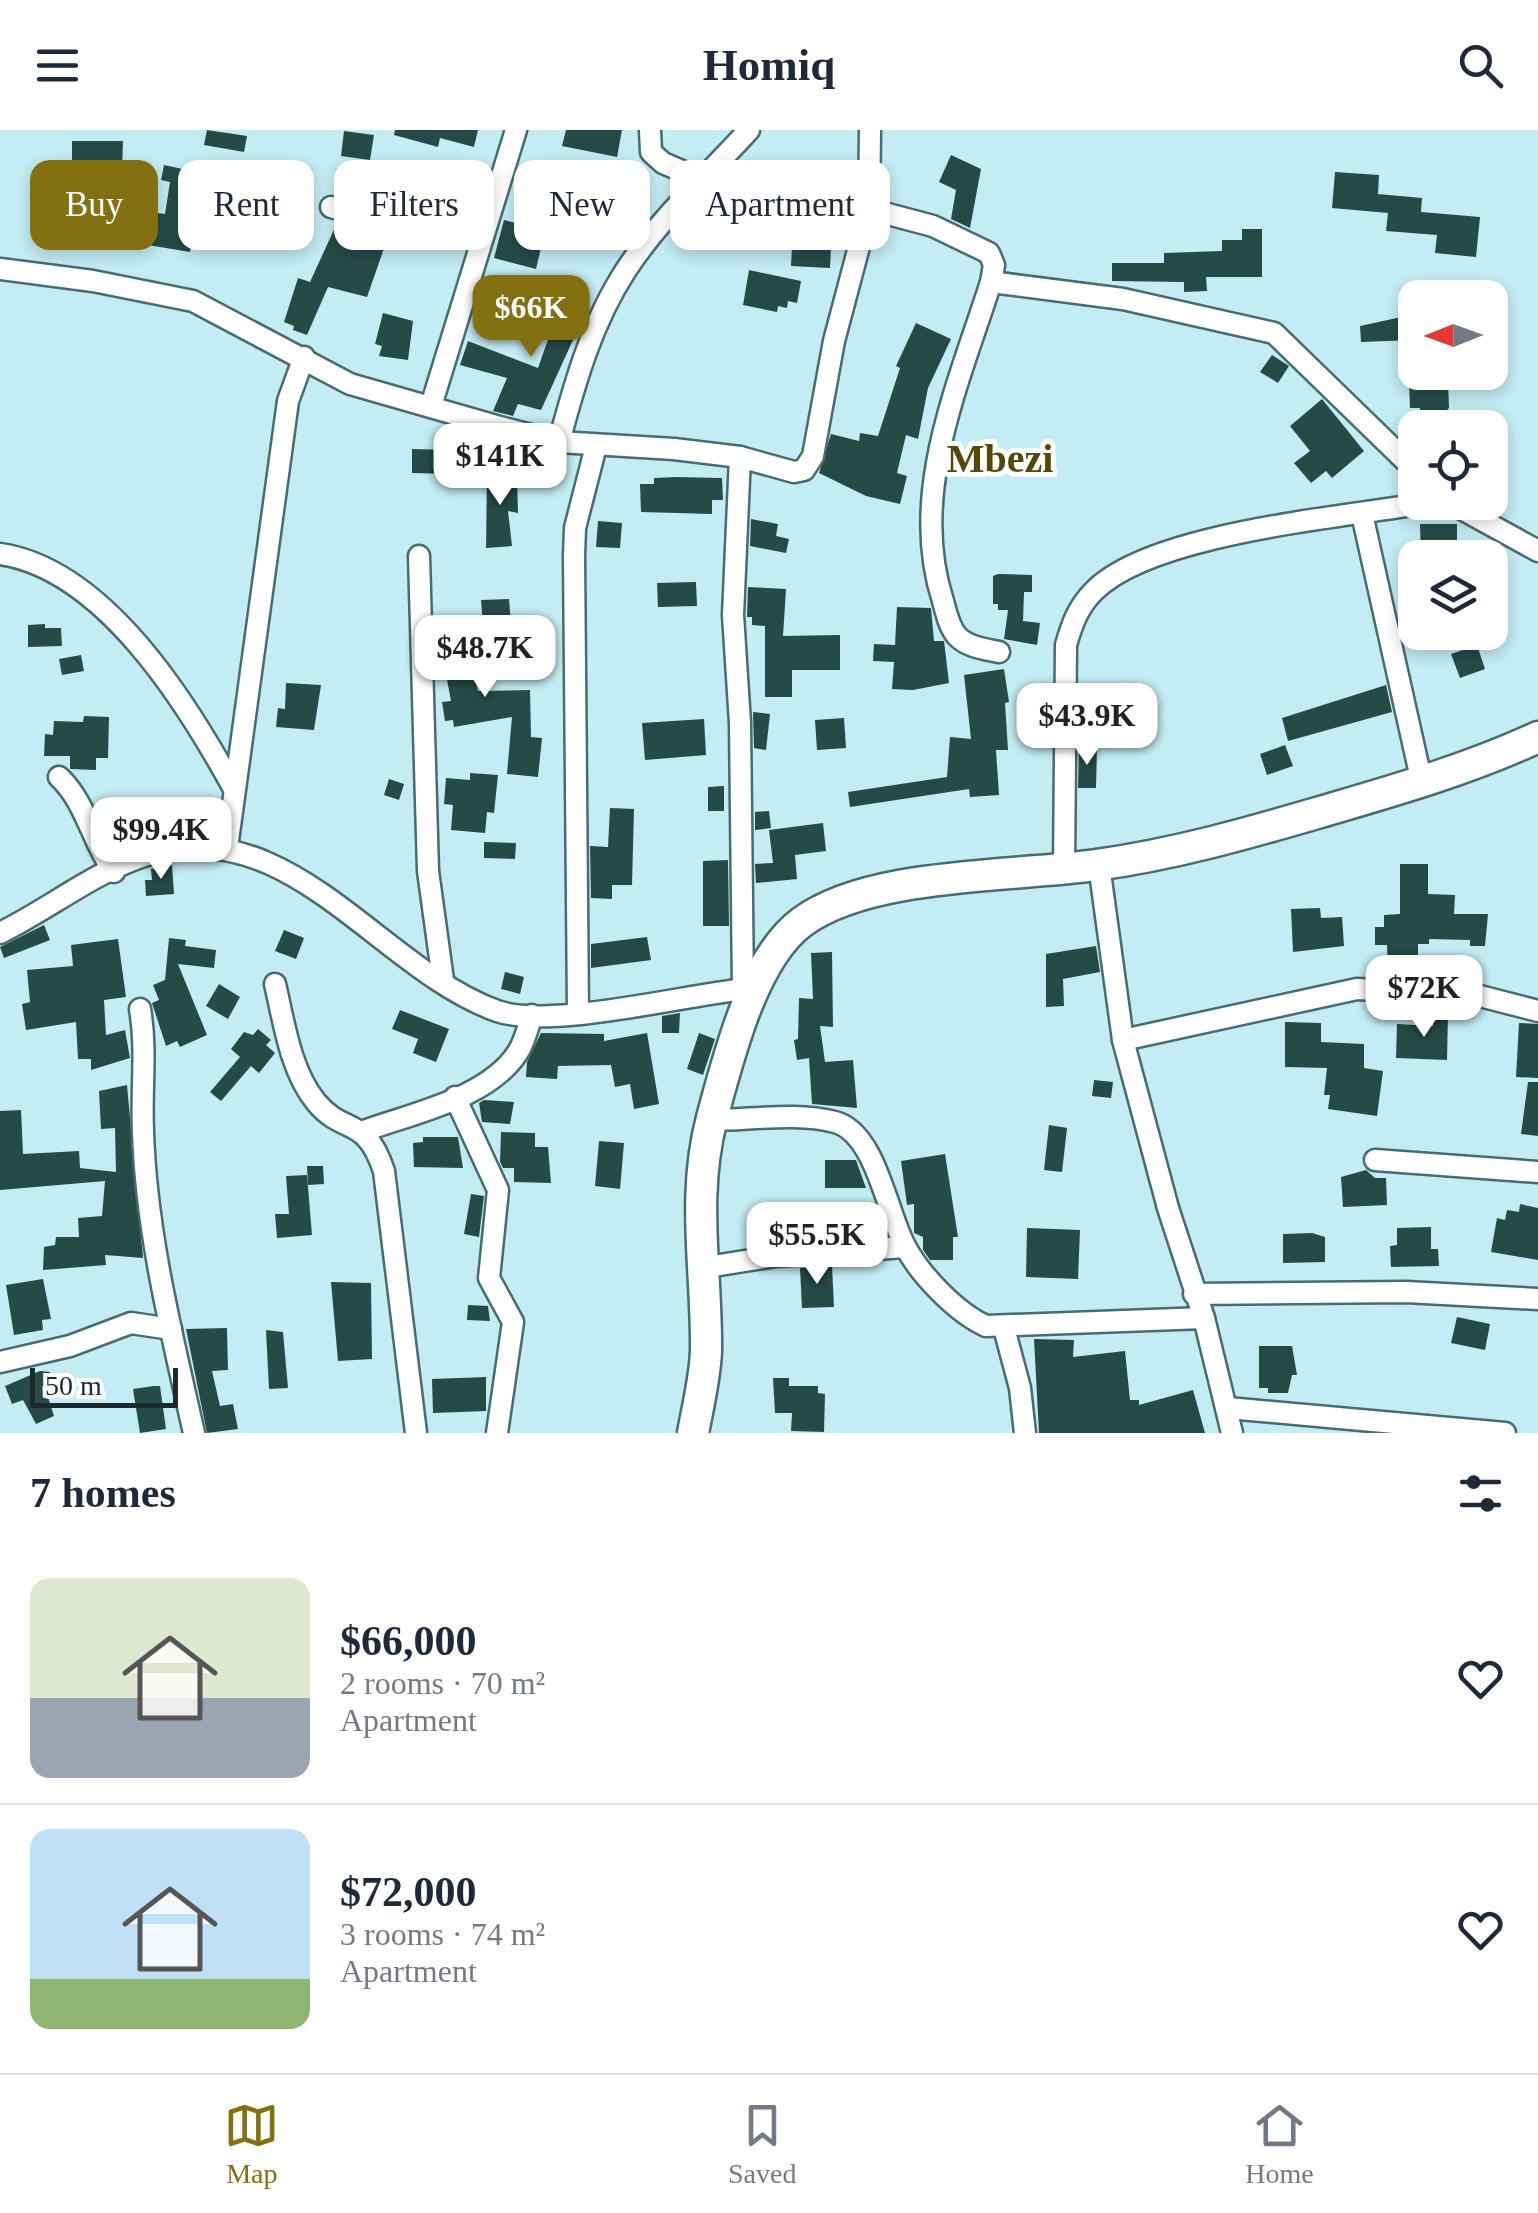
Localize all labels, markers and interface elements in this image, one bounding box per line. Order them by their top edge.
icon: menu [30,38,85,93]
icon: search [1453,38,1508,93]
text: Homiq [703,40,835,90]
chip: Buy [30,160,158,250]
chip: Rent [178,160,314,250]
chip: Filters [334,160,494,250]
chip: New [514,160,650,250]
chip: Apartment [670,160,890,250]
pin: $66K [472,275,590,360]
north arrow [1398,280,1508,390]
map controls [1398,280,1508,650]
text: $66K [495,289,567,325]
button: locate [1398,410,1508,520]
pin: $141K [430,423,570,508]
district label: Mbezi [947,436,1053,481]
text: $141K [456,437,544,473]
button: layers [1398,540,1508,650]
pin: $48.7K [404,615,566,700]
text: $48.7K [437,629,533,665]
pin: $43.9K [1006,683,1168,768]
text: $43.9K [1039,697,1135,733]
pin: $99.4K [80,797,242,882]
text: $99.4K [113,811,209,847]
pin: $72K [1365,955,1483,1040]
text: $72K [1388,969,1460,1005]
pin: $55.5K [736,1202,898,1287]
text: $55.5K [769,1216,865,1252]
scale bar [30,1363,178,1408]
text: 50 m [45,1370,102,1401]
icon: filters [1453,1466,1508,1521]
text: 7 homes [30,1470,176,1516]
icon: home [110,1618,230,1738]
text: $66,000 [340,1618,477,1664]
icon: heart [1453,1651,1508,1706]
text: 2 rooms · 70 m² [340,1665,545,1701]
text: Apartment [340,1702,477,1738]
icon: home [110,1869,230,1989]
text: $72,000 [340,1869,477,1915]
icon: heart [1453,1902,1508,1957]
text: 3 rooms · 74 m² [340,1916,545,1952]
text: Apartment [340,1953,477,1989]
tab: Map [224,2098,279,2190]
tab: Saved [728,2098,796,2190]
tab: Home [1245,2098,1314,2190]

